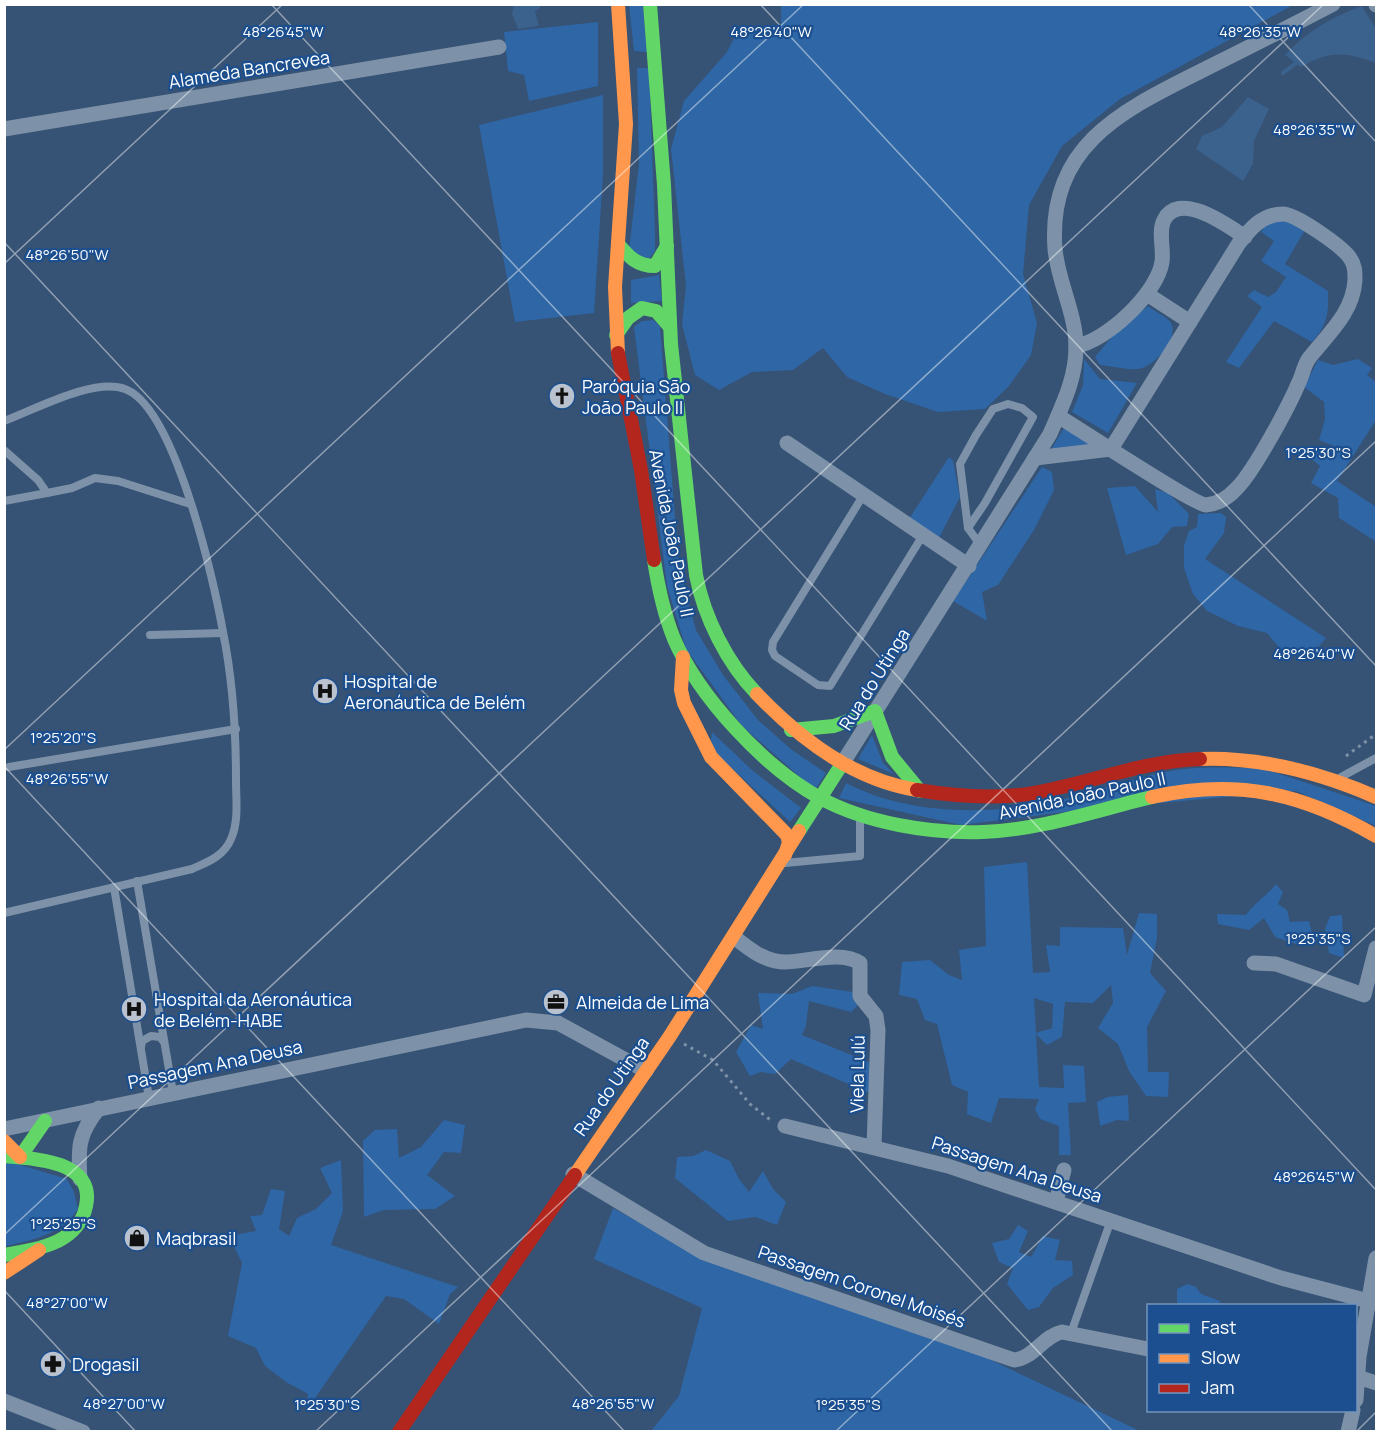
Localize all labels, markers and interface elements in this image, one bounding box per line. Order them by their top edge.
text: 48°26'45"W [243,21,323,42]
text: 48°26'40"W [730,21,812,42]
text: 48°26'35"W [1219,21,1301,42]
street label: Alameda Bancrevea [167,44,331,94]
text: 48°26'35"W [1273,119,1355,140]
text: 48°26'50"W [25,244,109,265]
place label: Paróquia São João Paulo II [582,374,690,419]
church icon: Paróquia São João Paulo II [547,381,577,411]
text: 1°25'30"S [1285,442,1351,463]
street label: Avenida João Paulo II [644,447,700,619]
street label: Rua do Utinga [833,623,915,735]
text: 48°26'40"W [1273,643,1355,664]
place label: Hospital de Aeronáutica de Belém [344,669,525,714]
hospital icon: Hospital de Aeronáutica de Belém [310,676,340,706]
text: 1°25'20"S [30,727,96,748]
street label: Avenida João Paulo II [996,766,1168,824]
text: 48°26'55"W [26,768,108,789]
text: 1°25'35"S [1285,928,1351,949]
place label: Hospital da Aeronáutica de Belém-HABE [154,987,352,1032]
office icon: Almeida de Lima [541,987,571,1017]
place label: Almeida de Lima [576,990,709,1014]
hospital icon: Hospital da Aeronáutica de Belém-HABE [119,994,149,1024]
street label: Rua do Utinga [568,1032,654,1140]
street label: Passagem Ana Deusa [126,1034,304,1094]
street label: Viela Lulú [844,1035,870,1113]
street label: Passagem Ana Deusa [929,1130,1105,1208]
text: 48°26'45"W [1274,1166,1354,1187]
text: 1°25'25"S [30,1213,96,1234]
shop icon: Maqbrasil [122,1223,152,1253]
place label: Maqbrasil [156,1226,236,1250]
street label: Passagem Coronel Moisés [755,1239,969,1333]
text: 48°27'00"W [26,1292,108,1313]
legend [1147,1304,1357,1412]
text: Fast [1201,1315,1236,1339]
text: Slow [1201,1345,1241,1369]
pharmacy icon: Drogasil [38,1349,68,1379]
place label: Drogasil [72,1352,140,1376]
text: Jam [1201,1375,1235,1399]
text: 48°27'00"W [83,1393,165,1414]
text: 48°26'55"W [572,1393,654,1414]
text: 1°25'30"S [294,1394,360,1415]
text: 1°25'35"S [815,1394,881,1415]

